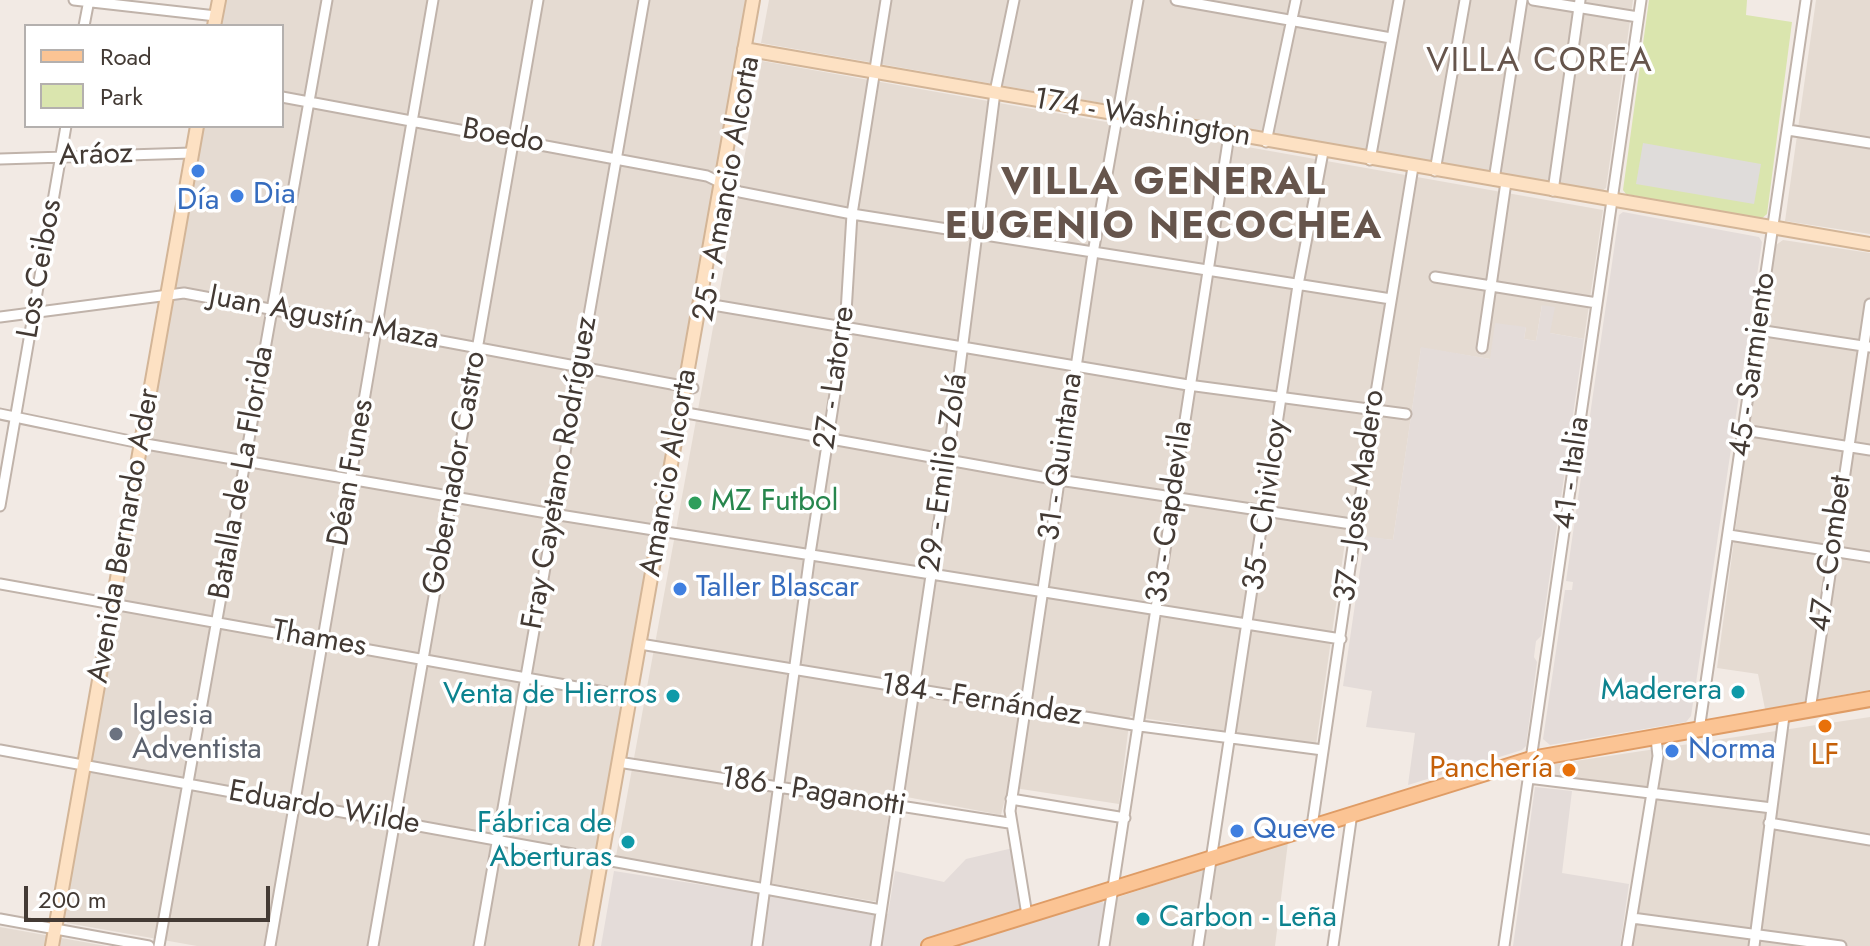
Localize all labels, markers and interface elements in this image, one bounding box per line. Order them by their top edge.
legend [24,24,284,128]
text: Road [100,39,152,74]
district label: VILLA COREA [1426,43,1654,83]
street label: 25 - Amancio Alcorta [687,54,769,324]
text: Park [100,79,143,114]
street label: 174 - Washington [1031,82,1253,156]
street label: Boedo [459,112,547,162]
street label: Aráoz [58,137,134,175]
marker: Día [189,162,207,180]
district label: VILLA GENERAL EUGENIO NECOCHEA [945,162,1383,252]
place label: Dia [253,178,296,214]
place label: Día [177,184,219,220]
marker: Dia [228,187,246,205]
street label: Los Ceibos [11,197,71,341]
street label: 45 - Sarmiento [1723,270,1785,460]
street label: Juan Agustín Maza [206,279,442,359]
street label: 27 - Latorre [808,304,864,452]
street label: Fray Cayetano Rodríguez [516,314,606,632]
street label: Batalla de La Florida [203,344,283,602]
street label: Gobernador Castro [417,349,495,597]
street label: Amancio Alcorta [634,366,706,580]
street label: 31 - Quintana [1032,371,1092,543]
street label: 29 - Emilio Zolá [913,372,977,574]
street label: Avenida Bernardo Ader [81,386,169,686]
street label: 37 - José Madero [1328,388,1394,604]
street label: Déan Funes [321,397,383,549]
street label: 41 - Italia [1547,414,1599,532]
street label: 35 - Chivilcoy [1237,417,1297,593]
street label: 33 - Capdevila [1140,419,1202,605]
street label: 47 - Combet [1803,473,1861,635]
place label: MZ Futbol [711,485,838,521]
marker: MZ Futbol [686,494,704,512]
place label: Taller Blascar [696,571,859,607]
marker: Taller Blascar [671,580,689,598]
street label: Thames [269,614,369,666]
street label: 184 - Fernández [878,667,1084,735]
place label: Maderera [1601,674,1722,710]
place label: Venta de Hierros [443,678,657,714]
marker: Maderera [1729,683,1747,701]
marker: Venta de Hierros [664,687,682,705]
place label: Iglesia Adventista [132,699,262,770]
marker: LF [1816,717,1834,735]
marker: Iglesia Adventista [107,725,125,743]
place label: Norma [1688,733,1776,769]
place label: LF [1811,739,1839,775]
marker: Norma [1663,742,1681,760]
place label: Panchería [1429,752,1553,788]
street label: 186 - Paganotti [718,761,908,825]
marker: Panchería [1560,761,1578,779]
street label: Eduardo Wilde [226,774,422,844]
place label: Fábrica de Aberturas [477,807,612,878]
place label: Queve [1253,813,1336,849]
marker: Queve [1228,822,1246,840]
marker: Fábrica de Aberturas [619,833,637,851]
scale bar [28,870,274,920]
text: 200 m [38,882,106,917]
place label: Carbon - Leña [1159,901,1337,937]
marker: Carbon - Leña [1134,910,1152,928]

